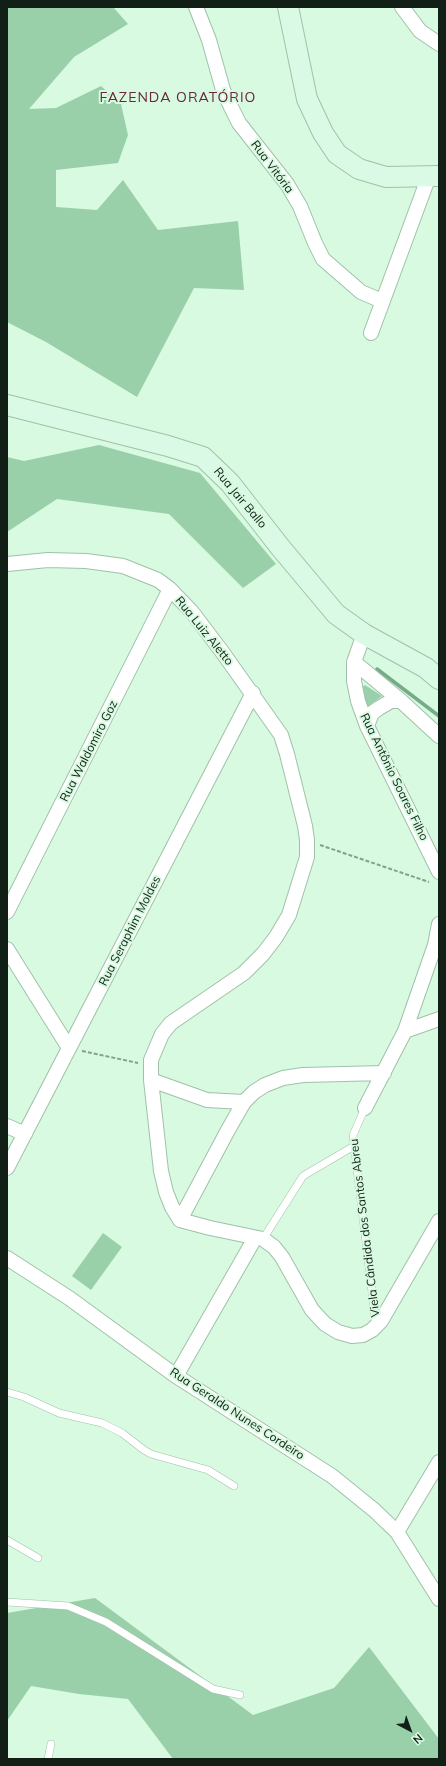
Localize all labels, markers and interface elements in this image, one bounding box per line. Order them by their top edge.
district label: FAZENDA ORATÓRIO [100,90,256,106]
street label: Rua Vitória [248,138,296,196]
street label: Rua Jair Ballo [210,465,270,531]
street label: Rua Luiz Aletto [172,594,236,668]
street label: Rua Waldomiro Goz [57,698,121,804]
street label: Rua Antônio Soares Filho [357,711,431,843]
street label: Rua Seraphim Moldes [96,874,164,988]
street label: Viela Cândida dos Santos Abreu [347,1138,383,1318]
street label: Rua Geraldo Nunes Cordeiro [167,1365,307,1463]
north arrow [390,1710,430,1750]
text: N [410,1731,426,1747]

